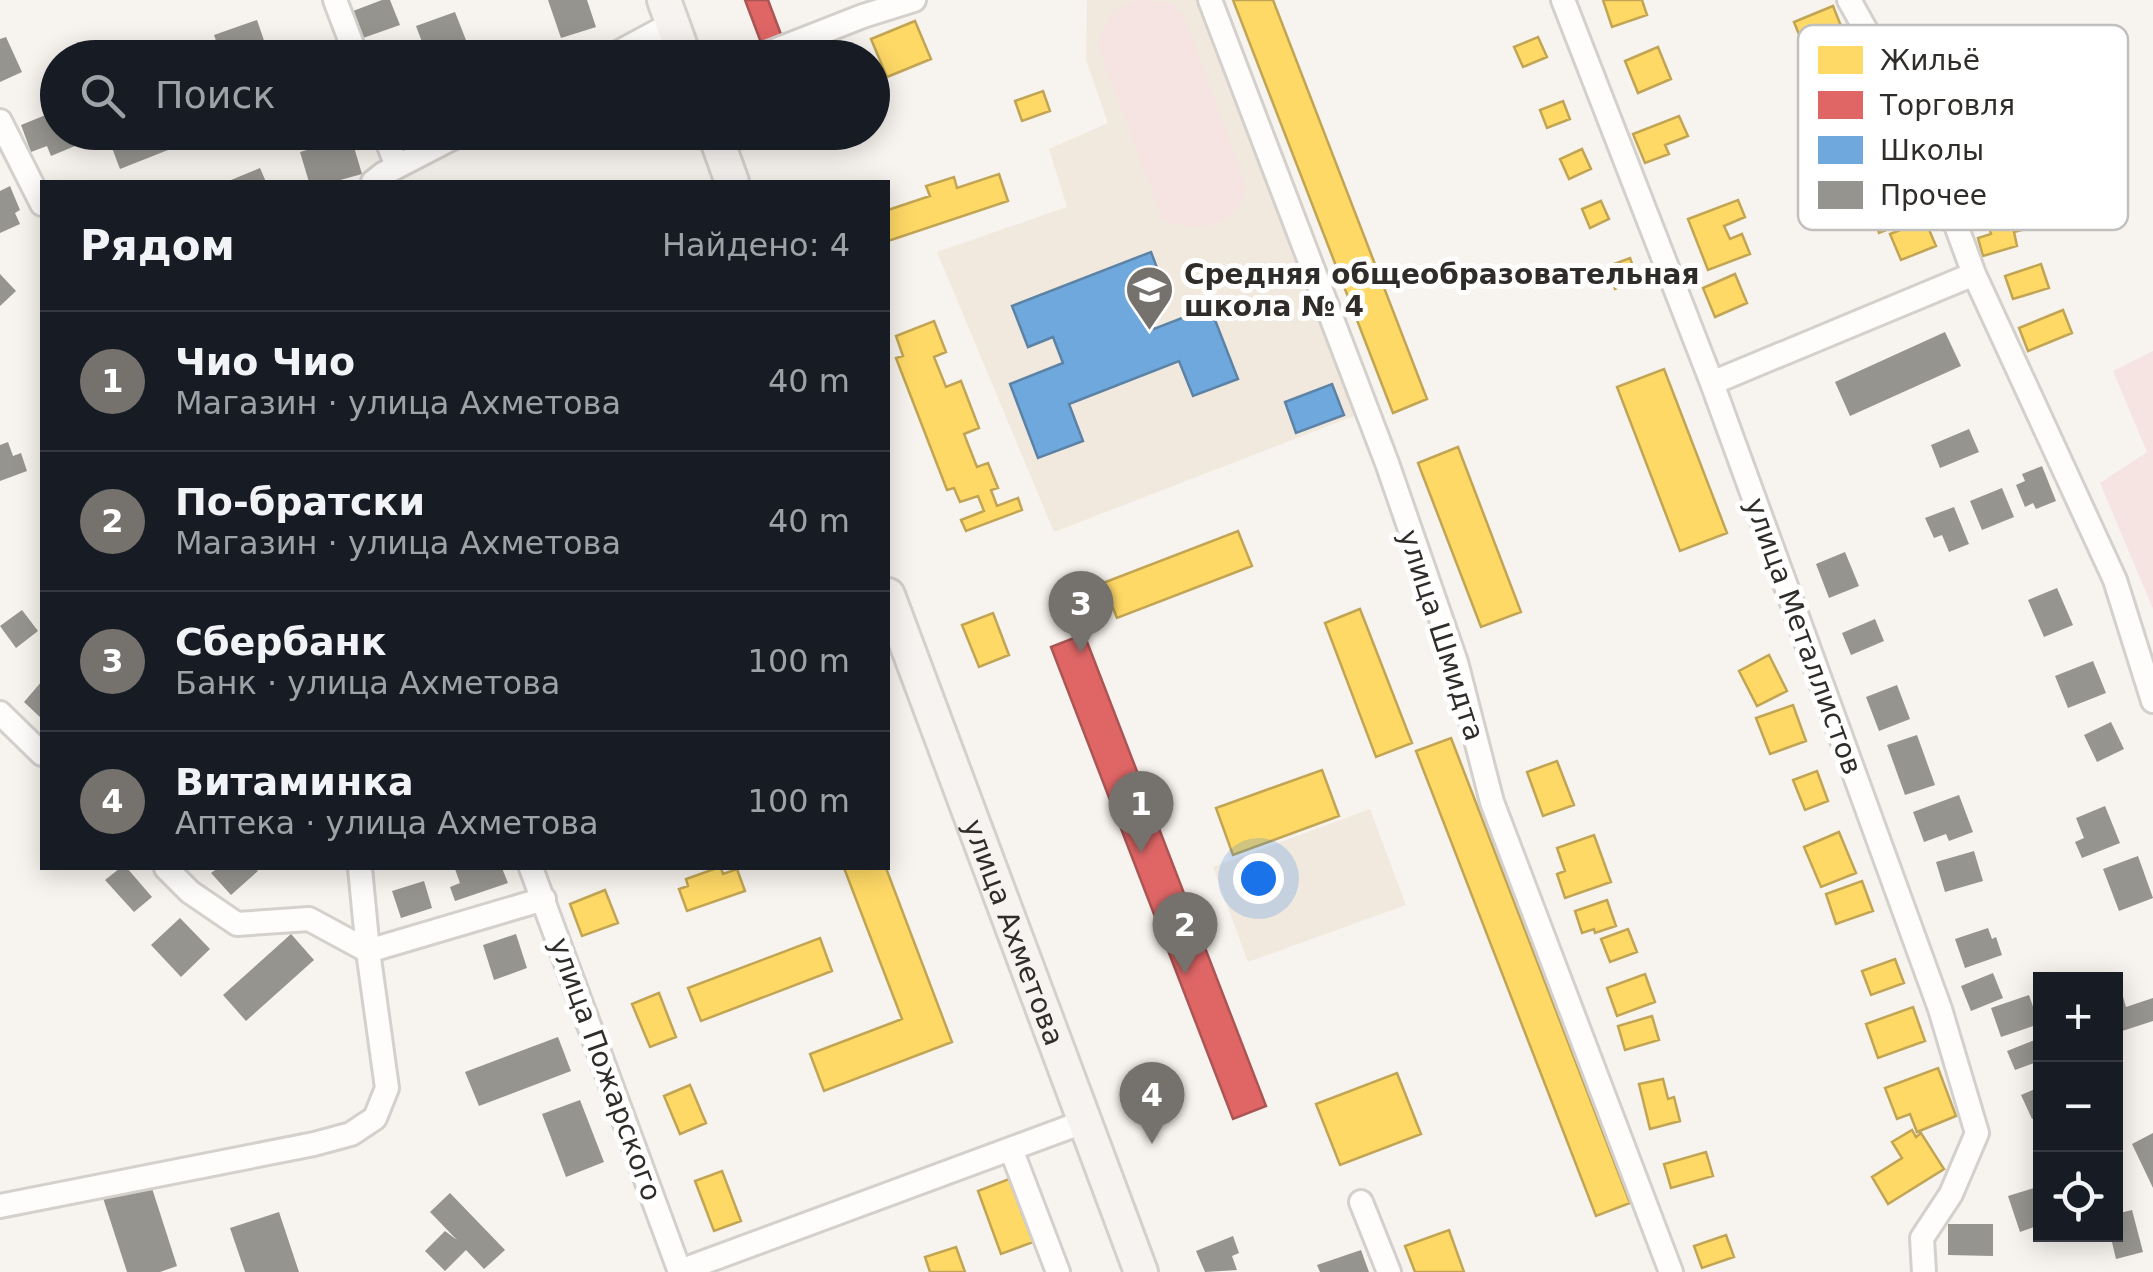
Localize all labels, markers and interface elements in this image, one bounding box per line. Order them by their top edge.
legend [1798,25,2128,230]
search box [40,40,890,150]
text: Жильё [1880,44,1980,77]
icon: search [75,68,130,123]
text: Поиск [155,73,275,117]
text: Торговля [1879,89,2015,122]
text: Школы [1880,134,1984,167]
text: Прочее [1880,179,1987,212]
text: Рядом [80,221,235,270]
text: Найдено: 4 [662,226,850,264]
place label: Средняя общеобразовательная школа № 4 [1184,258,1699,323]
school or university icon: Средняя общеобразовательная школа № 4 [1123,264,1175,332]
text: Чио Чио [175,340,355,384]
text: 1 [101,362,124,400]
text: 40 m [768,362,850,400]
text: Магазин · улица Ахметова [175,384,621,422]
text: По-братски [175,480,425,524]
street label: улица Металлистов [1738,493,1869,779]
text: 2 [101,502,124,540]
text: 40 m [768,502,850,540]
text: Магазин · улица Ахметова [175,524,621,562]
street label: улица Шмидта [1392,525,1491,745]
pin: 3 [1048,570,1114,653]
text: Сбербанк [175,620,387,664]
text: 3 [101,642,124,680]
text: 100 m [748,642,850,680]
text: Банк · улица Ахметова [175,664,560,702]
text: Витаминка [175,760,414,804]
pin: 1 [1108,770,1174,853]
text: 4 [101,782,124,820]
text: 100 m [748,782,850,820]
text: Аптека · улица Ахметова [175,804,599,842]
street label: улица Ахметова [956,815,1071,1050]
your location [1233,853,1284,904]
pin: 2 [1152,892,1218,974]
street label: улица Пожарского [543,933,668,1205]
map controls [2033,972,2123,1242]
button: + [2033,972,2123,1062]
pin: 4 [1120,1062,1184,1144]
button: − [2033,1062,2123,1152]
button: locate [2033,1152,2123,1242]

